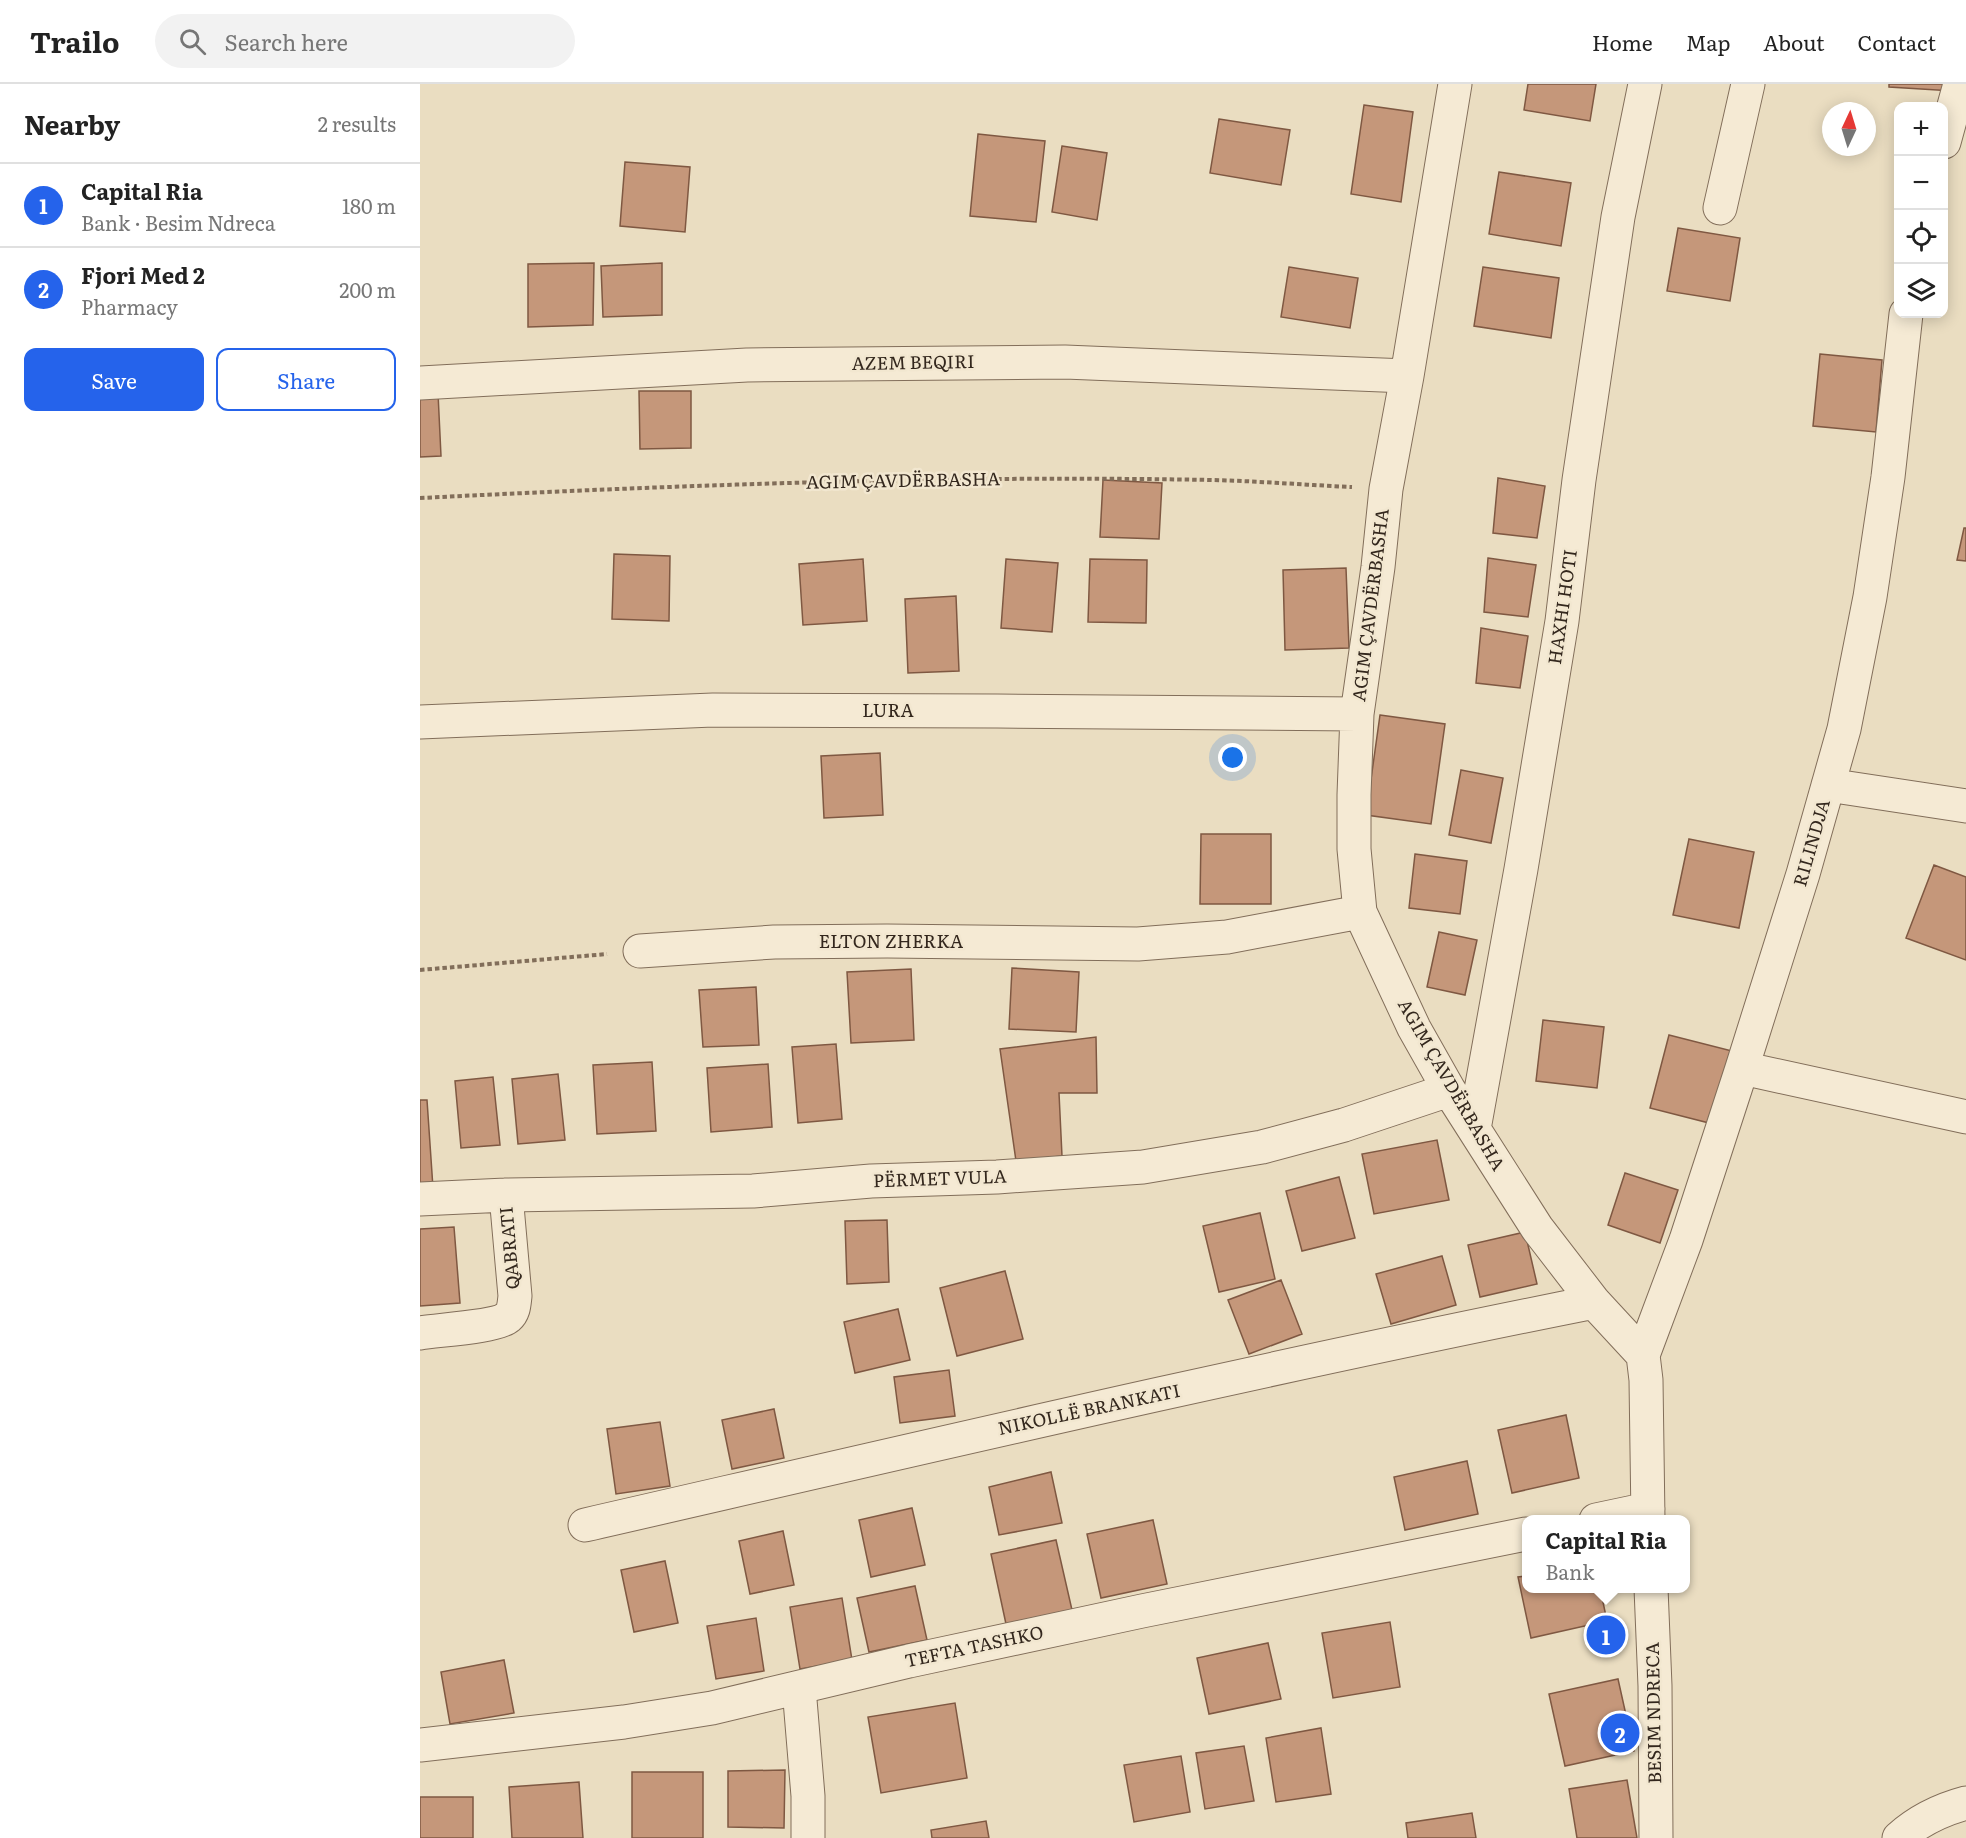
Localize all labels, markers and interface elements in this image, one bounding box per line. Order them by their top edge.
search box [155,14,575,68]
text: Trailo [30,20,119,62]
icon: search [176,25,209,58]
text: Search here [224,25,348,58]
text: Home [1592,26,1653,57]
text: Map [1686,26,1730,57]
text: About [1763,26,1825,57]
text: Contact [1858,26,1936,57]
north arrow [1822,102,1876,156]
map controls [1894,102,1948,318]
button: + [1894,102,1948,156]
text: Nearby [24,104,120,143]
text: 2 results [318,108,396,138]
button: − [1894,156,1948,210]
text: Capital Ria [81,174,203,207]
text: 1 [39,190,48,220]
text: 180 m [342,190,396,220]
text: Bank · Besim Ndreca [81,207,275,237]
button: locate [1894,210,1948,264]
text: Fjori Med 2 [81,258,205,291]
button: layers [1894,264,1948,318]
text: 2 [38,274,49,304]
text: 200 m [339,274,396,304]
text: Pharmacy [81,291,178,321]
street label: AZEM BEQIRI [851,347,975,376]
button: Save [24,348,204,411]
button: Share [216,348,396,411]
street label: AGIM ÇAVDËRBASHA [806,464,1000,495]
street label: AGIM ÇAVDËRBASHA [1344,507,1395,703]
street label: HAXHI HOTI [1540,547,1583,666]
street label: LURA [862,696,914,723]
your location [1218,743,1247,772]
street label: RILINDJA [1785,796,1836,889]
street label: ELTON ZHERKA [819,927,963,954]
street label: AGIM ÇAVDËRBASHA [1392,993,1513,1175]
street label: PËRMET VULA [873,1162,1007,1193]
street label: QABRATI [491,1206,526,1291]
street label: NIKOLLË BRANKATI [995,1376,1182,1441]
popup [1522,1515,1690,1593]
text: Capital Ria [1545,1523,1667,1556]
text: Bank [1545,1556,1594,1586]
pin: 1 [1586,1612,1626,1658]
street label: TEFTA TASHKO [902,1618,1046,1673]
street label: BESIM NDRECA [1638,1642,1667,1784]
pin: 2 [1600,1710,1640,1756]

